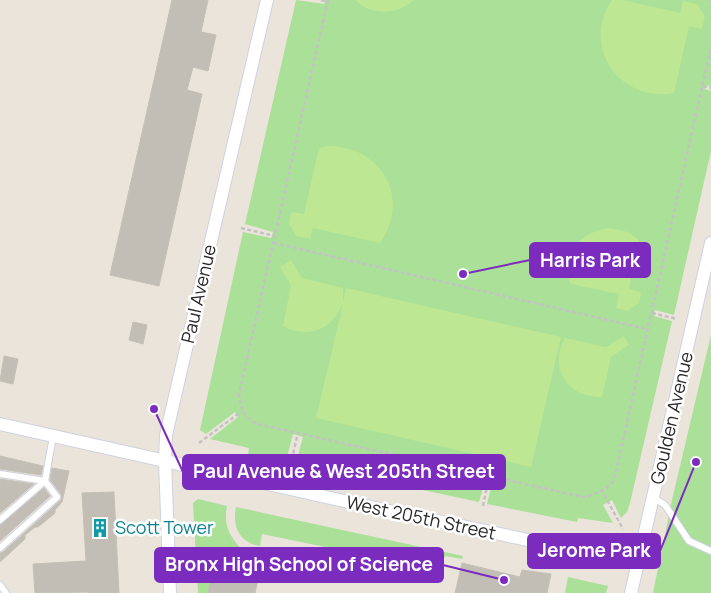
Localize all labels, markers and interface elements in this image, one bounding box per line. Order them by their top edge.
street label: Paul Avenue [175,242,221,345]
callout: Harris Park [530,243,650,277]
text: Harris Park [540,247,641,273]
street label: Goulden Avenue [644,349,698,486]
callout: Paul Avenue & West 205th Street [183,455,505,489]
text: Paul Avenue & West 205th Street [193,458,495,484]
street label: West 205th Street [344,489,498,545]
place label: Scott Tower [115,515,214,539]
building icon: Scott Tower [89,517,111,539]
callout: Jerome Park [528,534,660,568]
text: Jerome Park [538,537,651,563]
callout: Bronx High School of Science [155,548,443,582]
text: Bronx High School of Science [165,551,433,577]

